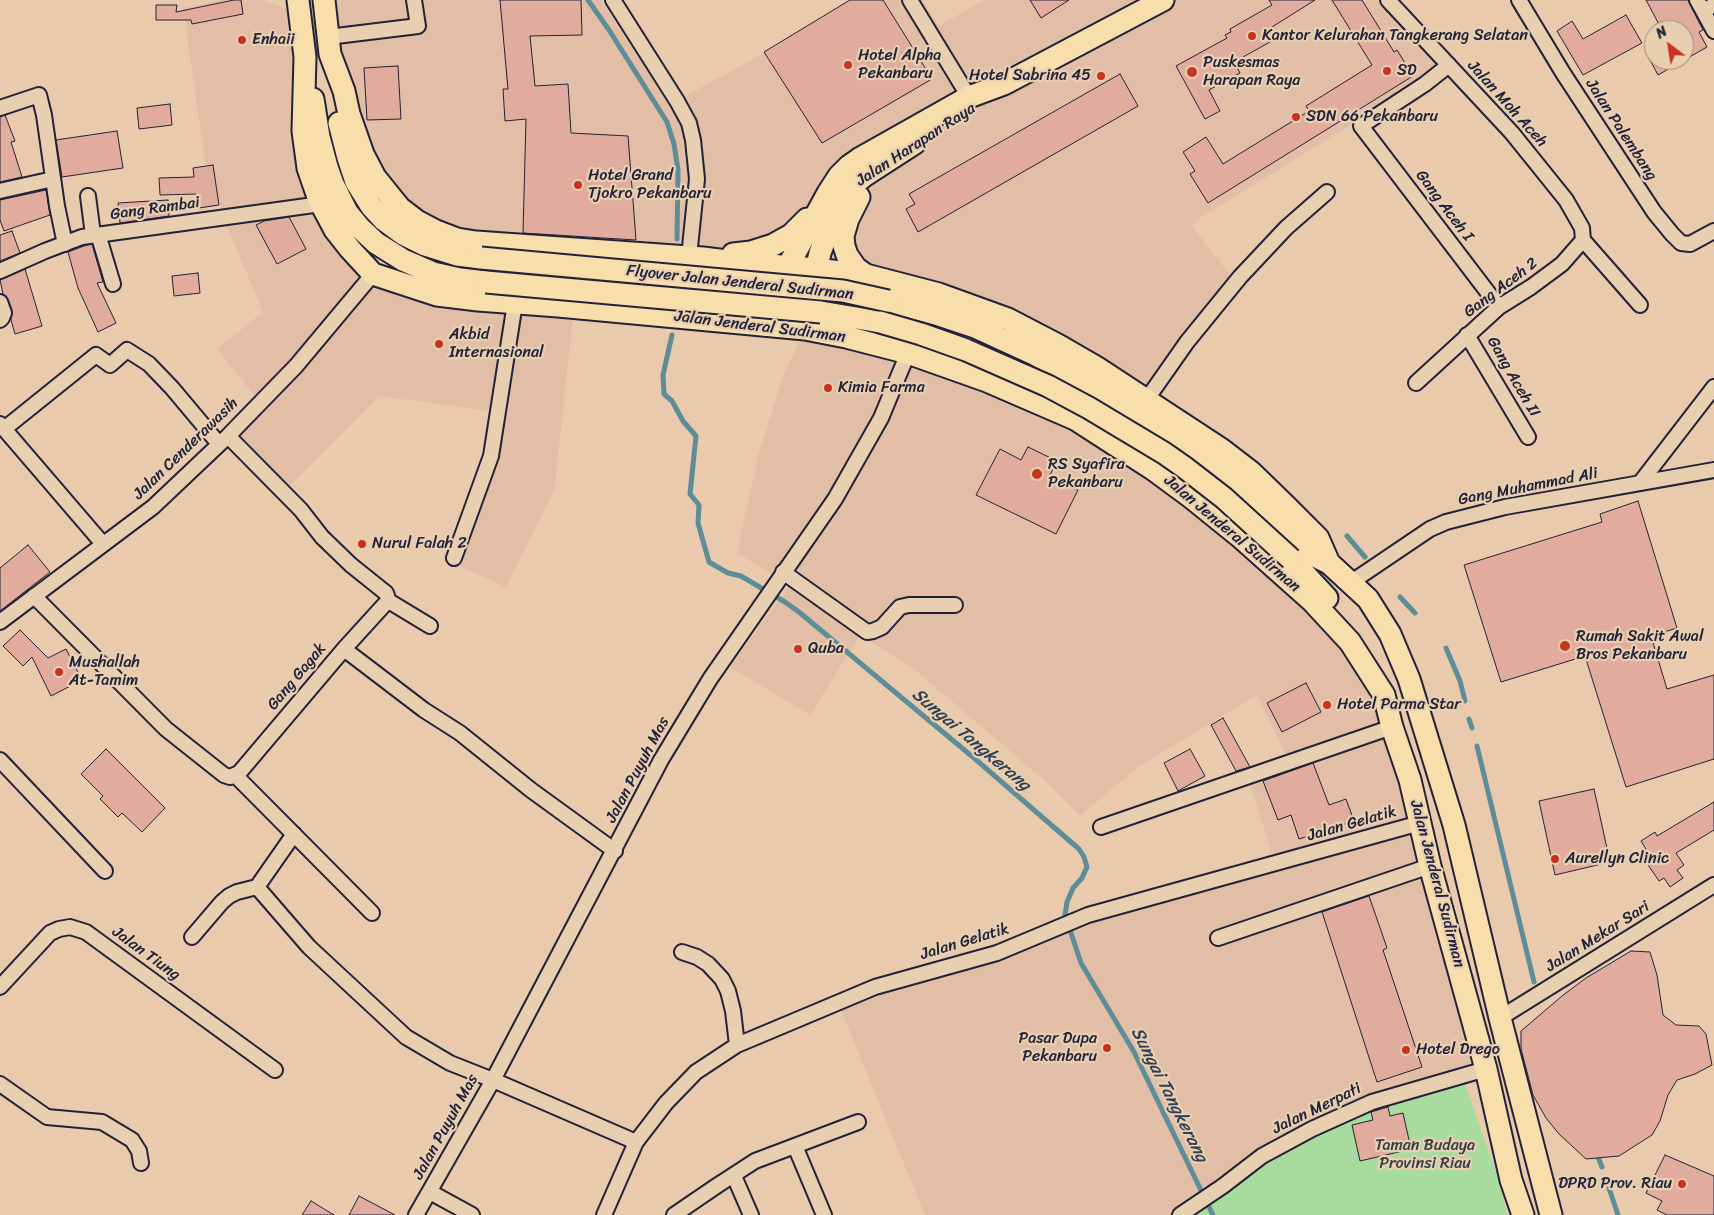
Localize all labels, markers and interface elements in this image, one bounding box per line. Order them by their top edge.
text: N [1651,19,1672,46]
north arrow [1644,20,1694,70]
place label: Kantor Kelurahan Tangkerang Selatan [1262,26,1528,46]
place label: Enhaii [252,30,295,50]
marker: Kantor Kelurahan Tangkerang Selatan [1246,30,1258,42]
marker: Enhaii [236,34,248,46]
place label: Hotel Alpha Pekanbaru [858,46,941,84]
place label: Puskesmas Harapan Raya [1203,53,1300,91]
street label: Jalan Moh Aceh [1463,57,1551,151]
marker: Hotel Alpha Pekanbaru [842,59,854,71]
place label: SD [1397,61,1417,81]
marker: Puskesmas Harapan Raya [1185,65,1199,79]
marker: SD [1381,65,1393,77]
place label: Hotel Sabrina 45 [969,66,1091,86]
marker: Hotel Sabrina 45 [1095,70,1107,82]
street label: Jalan Palembang [1581,76,1661,184]
street label: Jalan Harapan Raya [853,99,979,191]
place label: SDN 66 Pekanbaru [1306,107,1438,127]
marker: SDN 66 Pekanbaru [1290,111,1302,123]
place label: Hotel Grand Tjokro Pekanbaru [588,166,712,204]
street label: Gang Aceh I [1411,167,1477,245]
marker: Hotel Grand Tjokro Pekanbaru [572,179,584,191]
street label: Gang Rambai [109,193,201,225]
street label: Gang Aceh 2 [1460,254,1542,322]
street label: Flyover Jalan Jenderal Sudirman [625,262,855,304]
street label: Jalan Jenderal Sudirman [673,307,847,347]
place label: Akbid Internasional [449,325,544,363]
street label: Gang Aceh II [1482,333,1544,421]
marker: Akbid Internasional [433,338,445,350]
place label: Kimia Farma [838,378,925,398]
marker: Kimia Farma [822,382,834,394]
street label: Jalan Cenderawasih [130,394,242,504]
place label: RS Syafira Pekanbaru [1048,455,1125,493]
street label: Gang Muhammad Ali [1457,464,1599,510]
marker: RS Syafira Pekanbaru [1030,467,1044,481]
street label: Jalan Jenderal Sudirman [1160,471,1304,597]
place label: Nurul Falah 2 [372,534,467,554]
marker: Nurul Falah 2 [356,538,368,550]
place label: Rumah Sakit Awal Bros Pekanbaru [1576,627,1703,665]
place label: Quba [808,639,844,659]
marker: Rumah Sakit Awal Bros Pekanbaru [1558,639,1572,653]
street label: Gang Gagak [263,640,331,714]
marker: Quba [792,643,804,655]
place label: Mushallah At-Tamim [69,653,140,691]
marker: Mushallah At-Tamim [53,666,65,678]
water label: Sungai Tangkerang [907,684,1035,796]
place label: Hotel Parma Star [1337,695,1461,715]
marker: Hotel Parma Star [1321,699,1333,711]
street label: Jalan Puyuh Mas [602,714,674,826]
street label: Jalan Jenderal Sudirman [1405,798,1469,970]
street label: Jalan Gelatik [1305,802,1399,846]
place label: Aurellyn Clinic [1565,849,1669,869]
marker: Aurellyn Clinic [1549,853,1561,865]
street label: Jalan Mekar Sari [1543,897,1653,977]
street label: Jalan Gelatik [918,919,1012,965]
street label: Jalan Tiung [108,923,184,985]
water label: Sungai Tangkerang [1126,1024,1212,1166]
place label: Pasar Dupa Pekanbaru [1019,1029,1097,1067]
place label: Hotel Drego [1416,1040,1500,1060]
marker: Pasar Dupa Pekanbaru [1101,1042,1113,1054]
marker: Hotel Drego [1400,1044,1412,1056]
street label: Jalan Puyuh Mas [409,1071,483,1183]
street label: Jalan Merpati [1270,1079,1364,1139]
park label: Taman Budaya Provinsi Riau [1375,1136,1475,1174]
place label: DPRD Prov. Riau [1558,1174,1672,1194]
marker: DPRD Prov. Riau [1676,1178,1688,1190]

